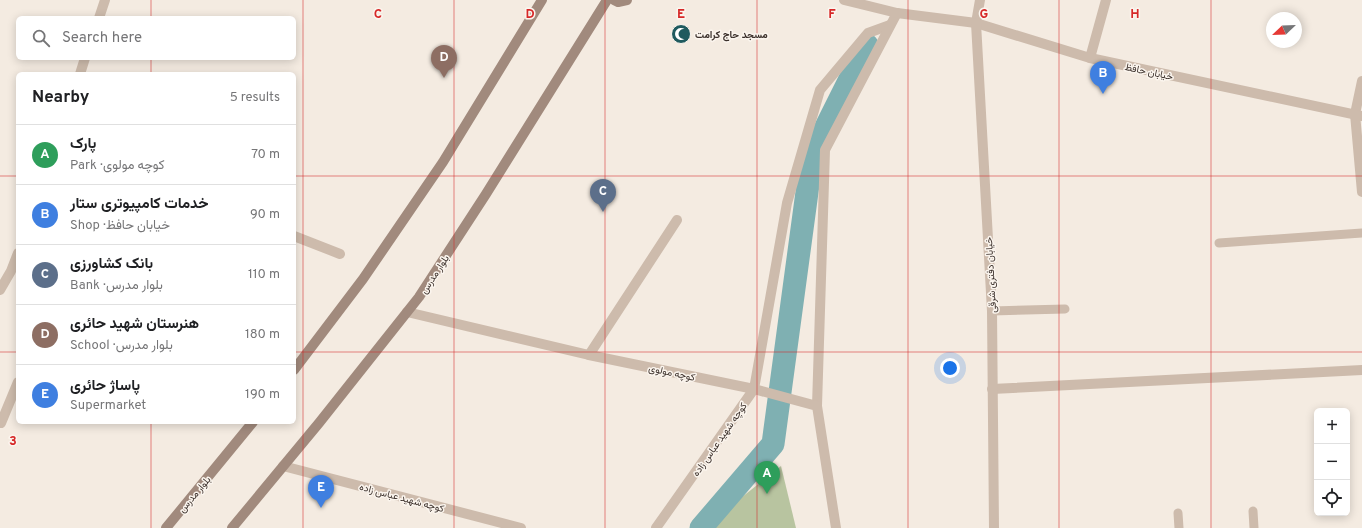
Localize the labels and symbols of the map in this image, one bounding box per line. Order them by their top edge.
text: C [374,7,382,23]
text: D [525,7,535,23]
text: E [677,7,685,23]
text: F [828,7,836,23]
text: G [980,7,989,23]
text: H [1130,7,1140,23]
north arrow [1266,12,1302,48]
mosque icon: مسجد حاج کرامت [670,23,692,45]
place label: مسجد حاج کرامت [695,29,768,42]
pin: D [431,45,457,78]
pin: B [1090,61,1116,94]
street label: خیابان حافظ [1123,61,1174,84]
pin: C [590,179,616,212]
street label: خیابان دفتری شرقی [983,236,1000,313]
street label: بلوار مدرس [418,253,453,297]
your location [940,358,960,378]
street label: کوچه مولوی [647,362,697,385]
street label: کوچه شهید عباس زاده [690,400,751,479]
text: 3 [9,434,17,450]
pin: A [754,461,780,494]
street label: بلوار مدرس [176,474,214,516]
pin: E [308,475,334,508]
street label: کوچه شهید عباس زاده [358,481,446,516]

